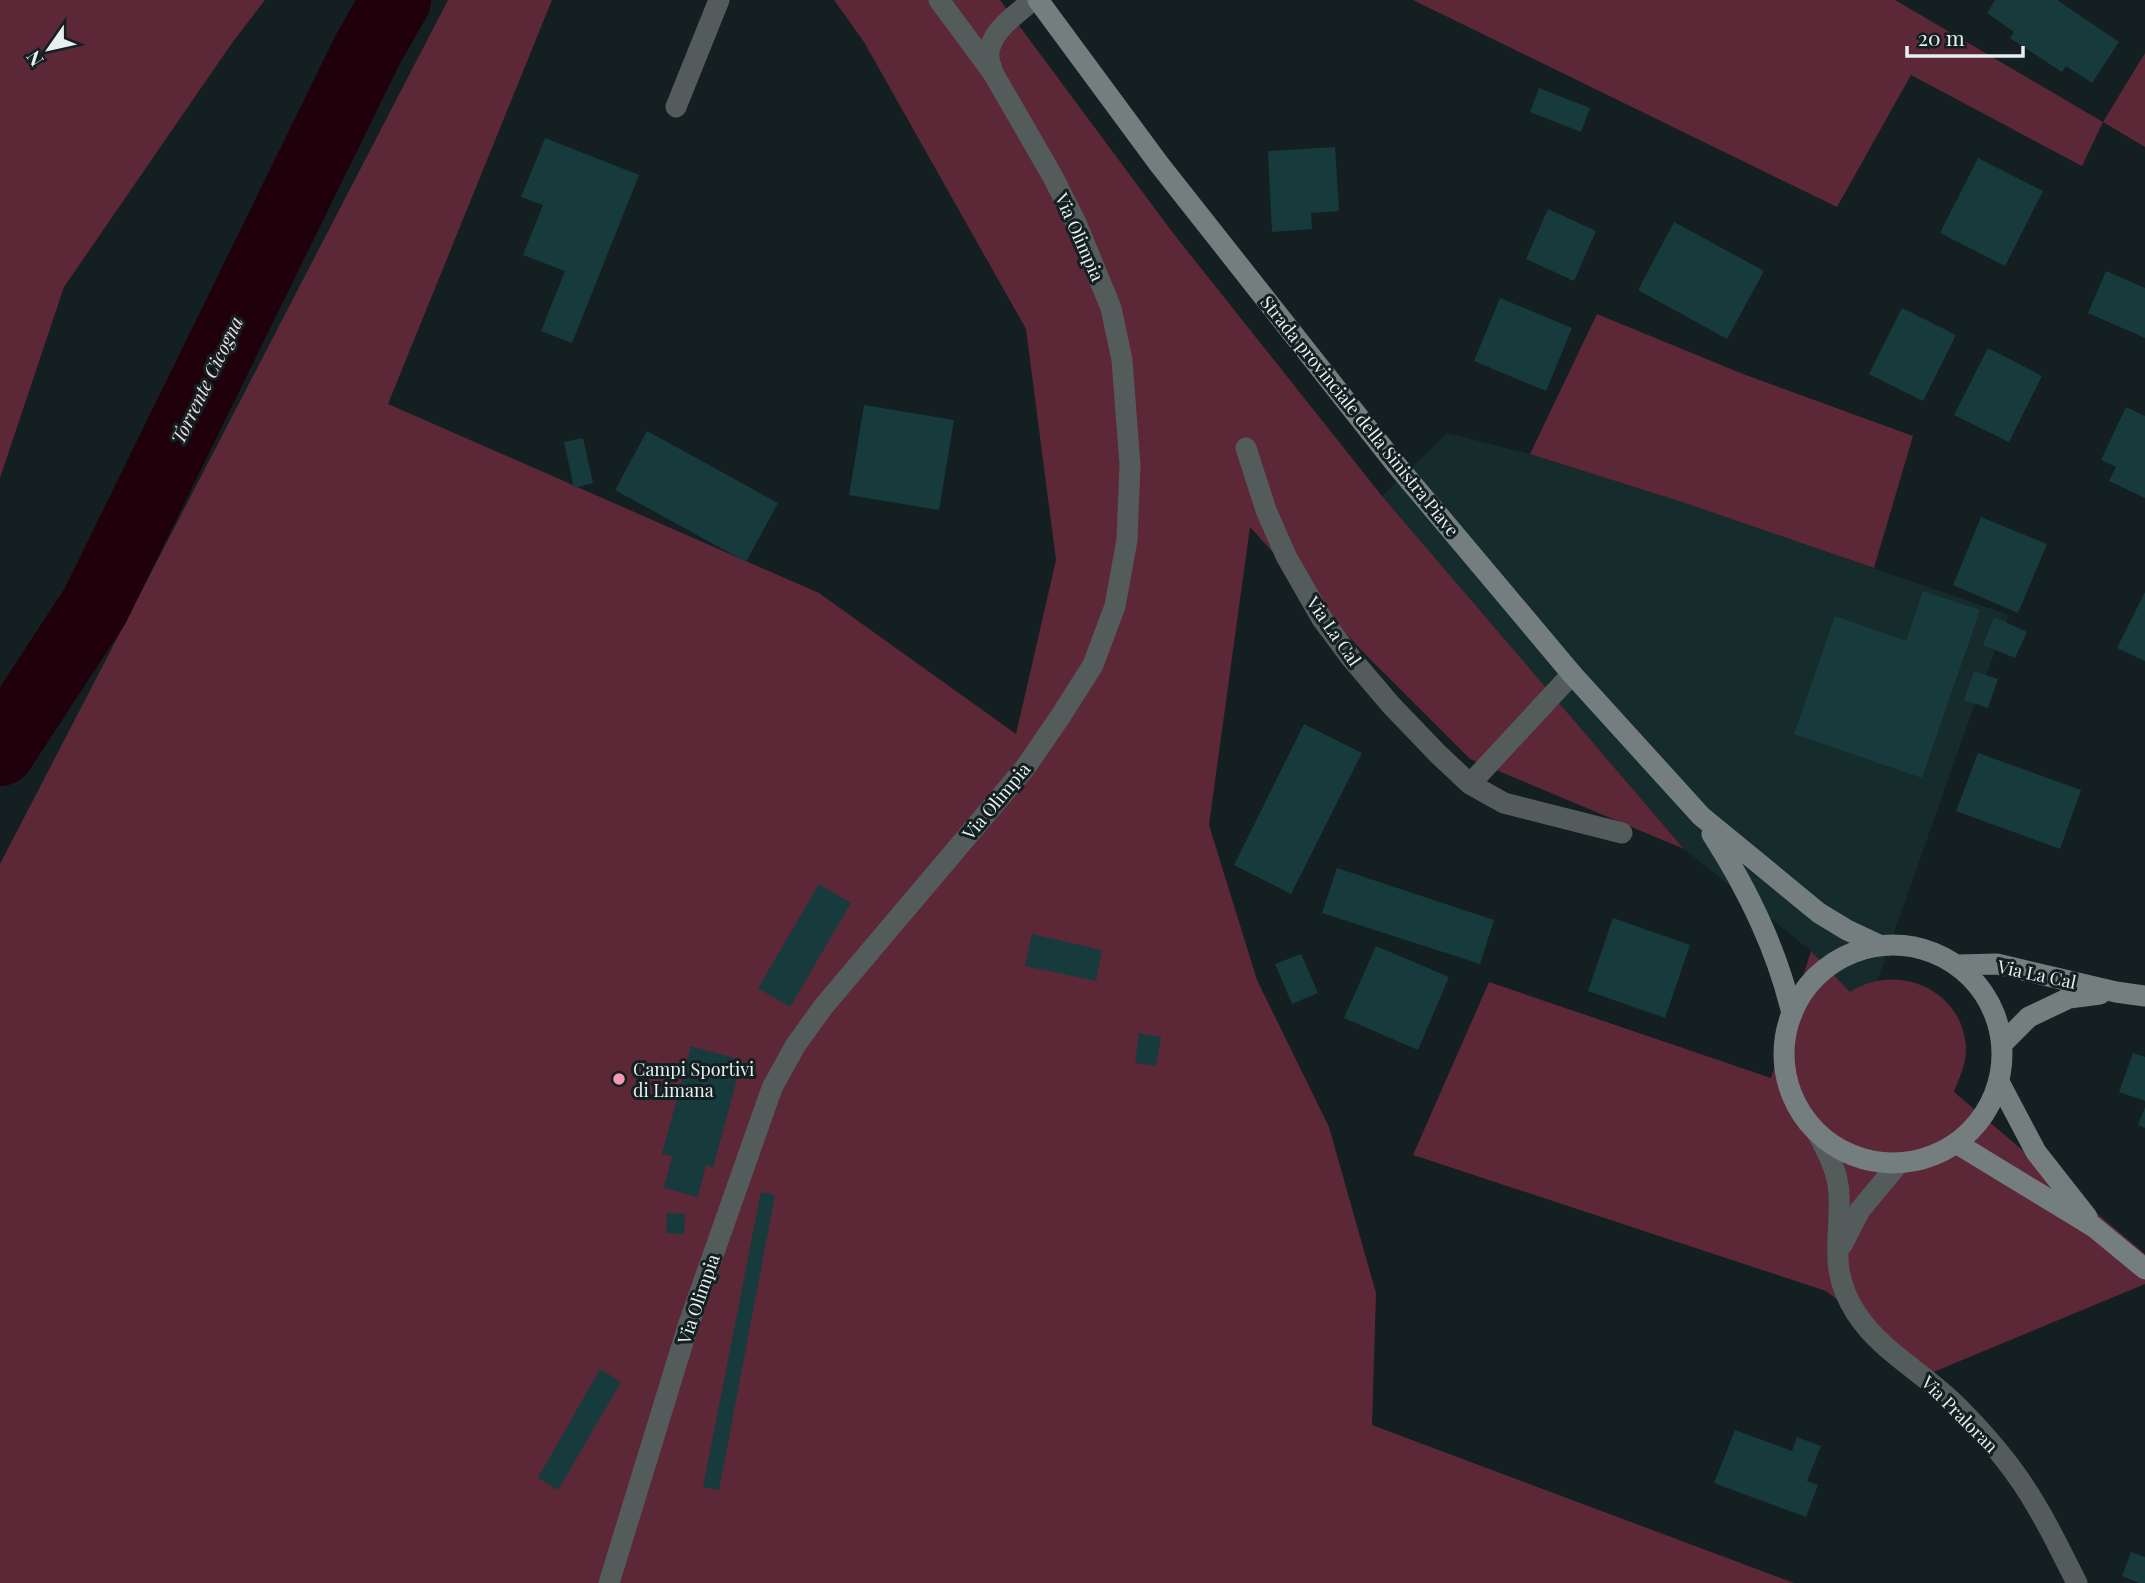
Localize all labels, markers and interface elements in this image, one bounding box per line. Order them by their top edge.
north arrow [14,14,84,84]
scale bar [1907,14,2022,58]
text: 20 m [1918,23,1965,51]
text: N [19,46,49,72]
street label: Via Olimpia [1050,188,1110,285]
street label: Strada provinciale della Sinistra Piave [1255,291,1465,541]
water label: Torrente Cicogna [164,312,248,448]
street label: Via La Cal [1301,591,1367,671]
street label: Via Olimpia [956,757,1035,845]
street label: Via La Cal [1995,954,2078,994]
place label: Campi Sportivi di Limana [633,1057,754,1102]
marker: Campi Sportivi di Limana [611,1071,627,1087]
street label: Via Olimpia [671,1251,725,1348]
street label: Via Praloran [1916,1370,2004,1458]

